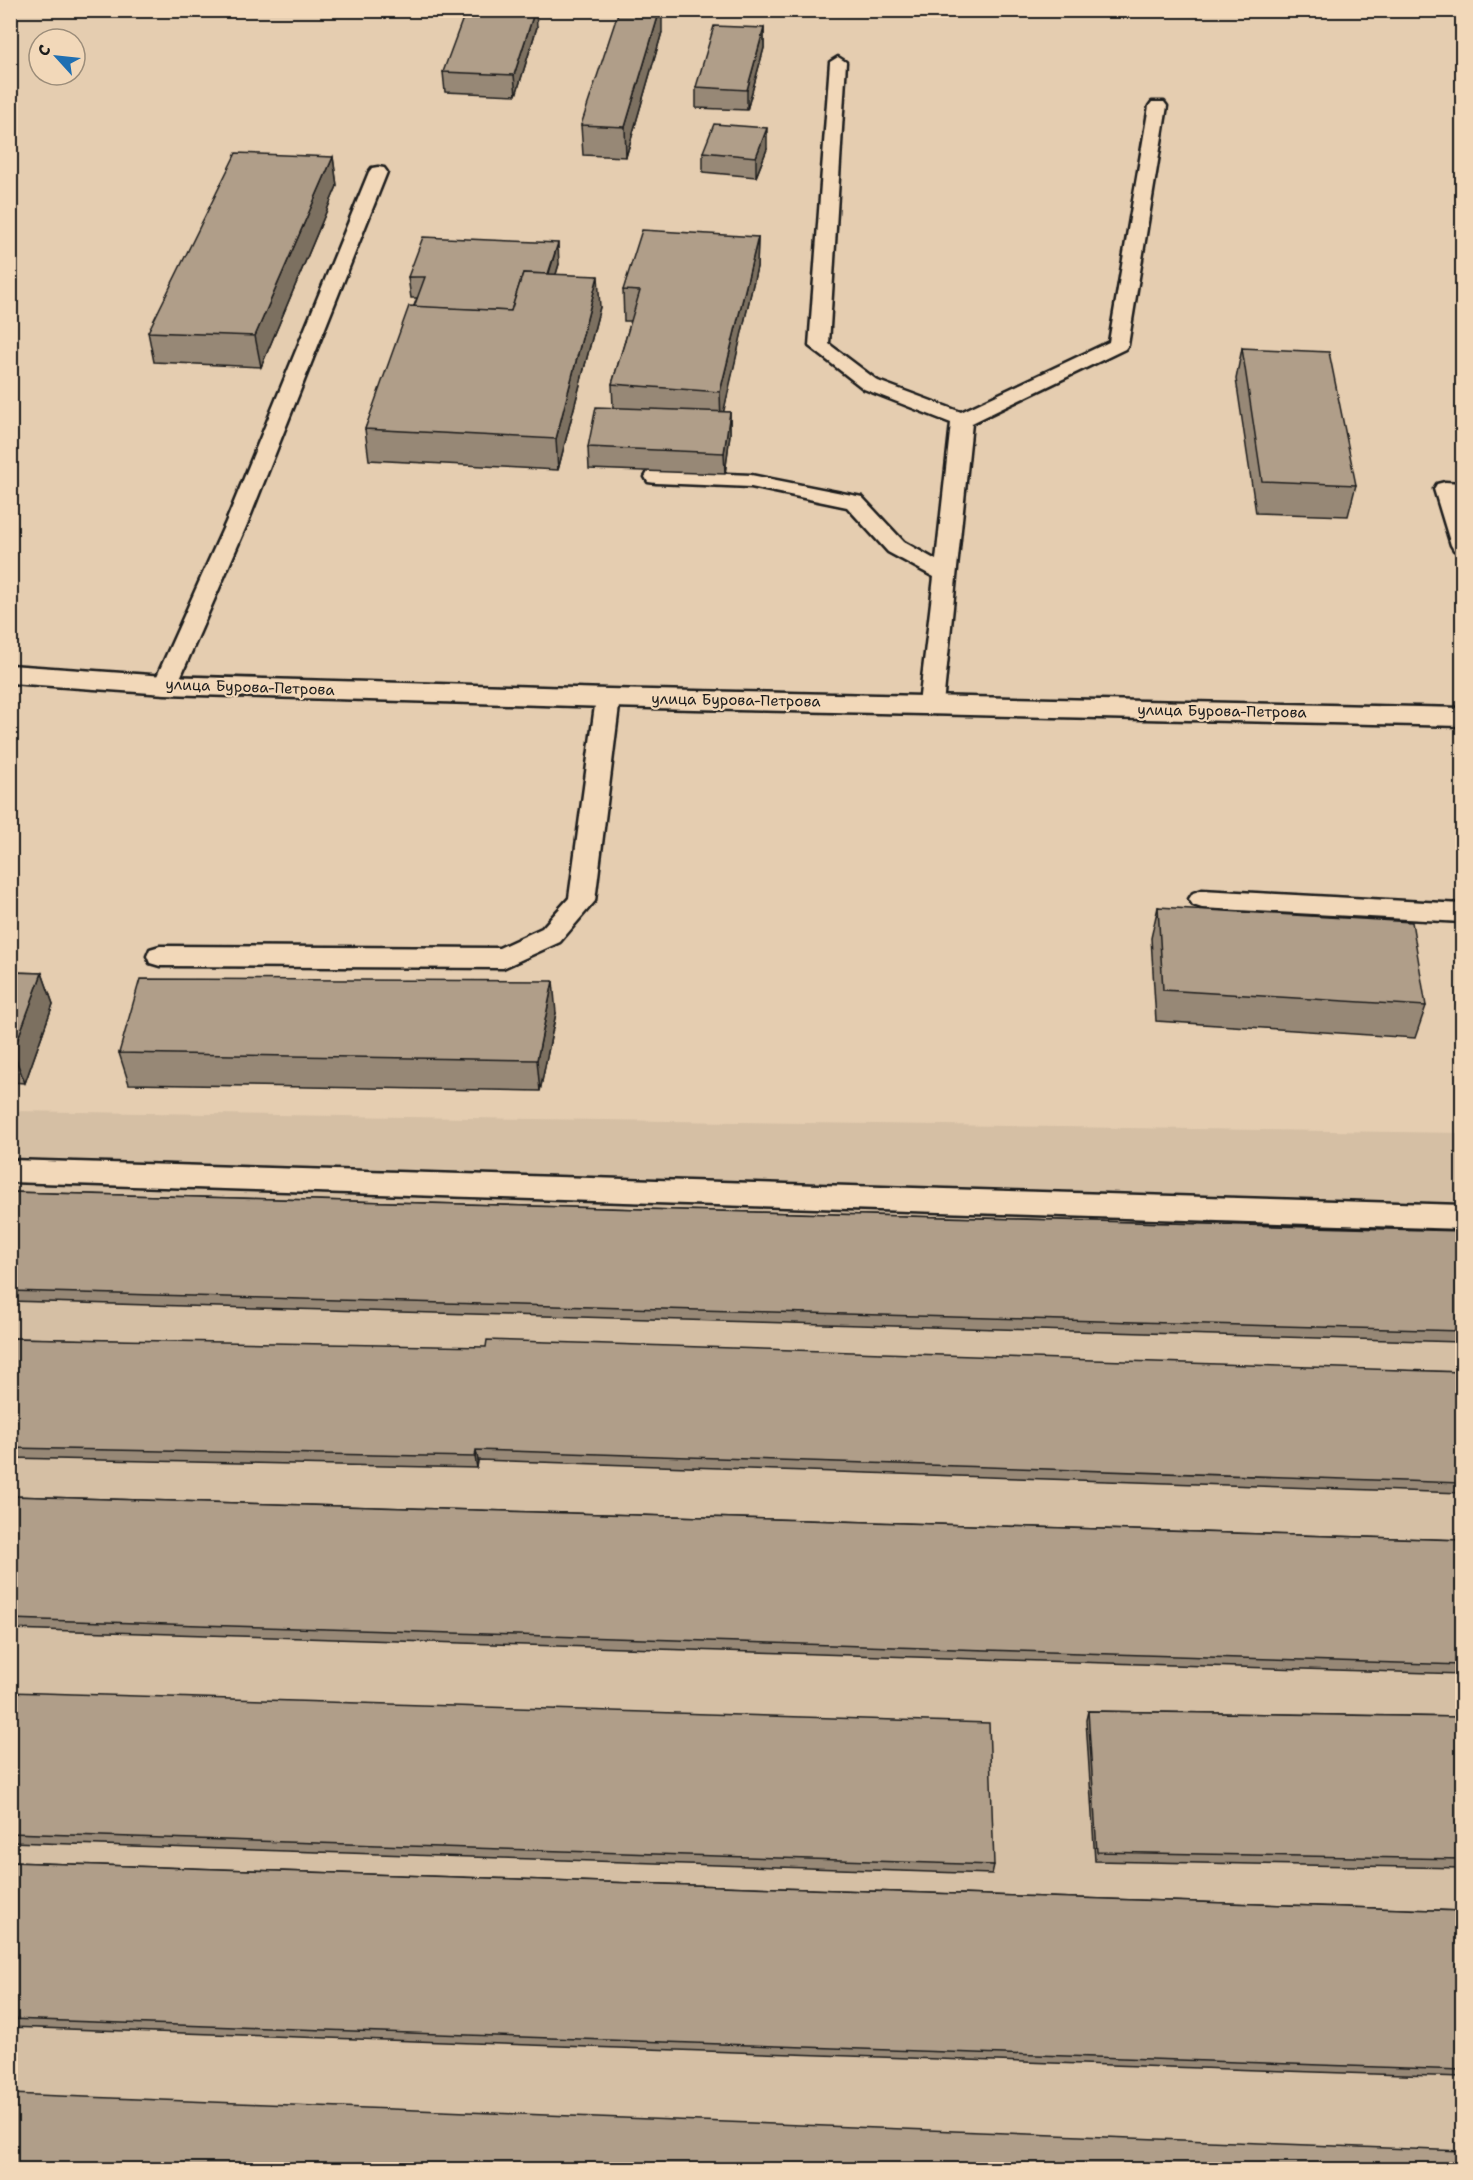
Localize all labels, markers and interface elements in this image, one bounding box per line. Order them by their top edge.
north arrow [27,27,87,87]
text: С [32,41,56,60]
street label: улица Бурова-Петрова [165,674,336,700]
street label: улица Бурова-Петрова [651,689,822,711]
street label: улица Бурова-Петрова [1137,700,1308,722]

